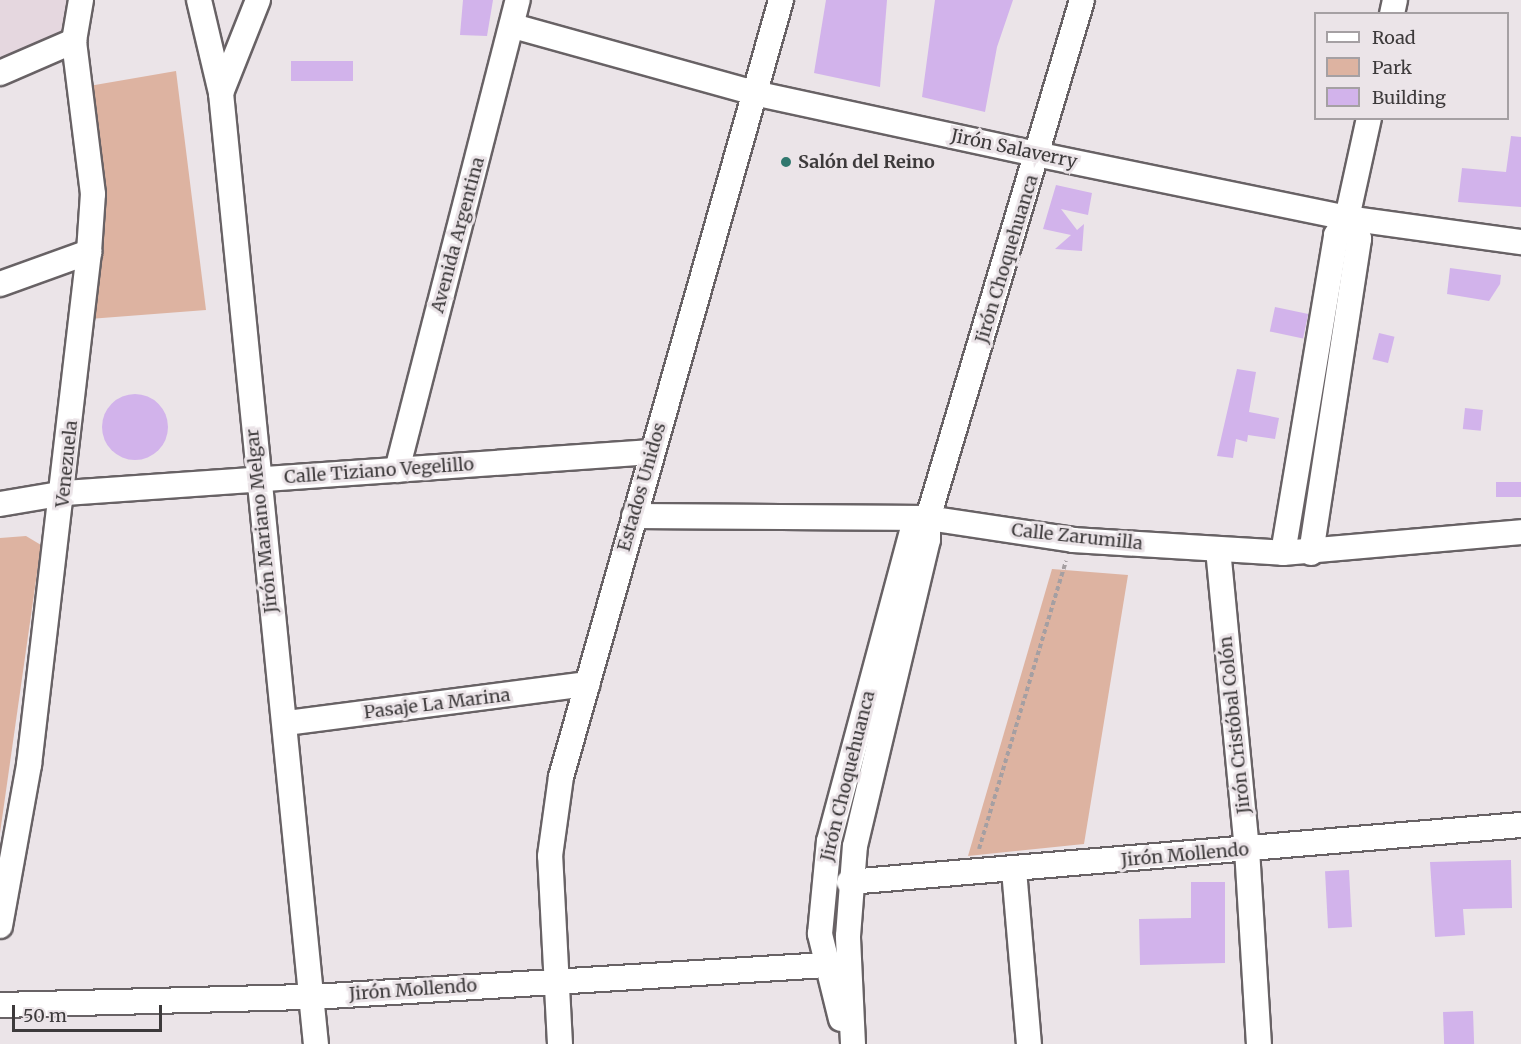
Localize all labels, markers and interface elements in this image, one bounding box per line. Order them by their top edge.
legend [1314,12,1509,120]
text: Road [1372,26,1416,49]
text: Park [1372,56,1412,79]
text: Building [1372,86,1446,109]
street label: Jirón Salaverry [949,125,1079,173]
place label: Salón del Reino [798,151,935,173]
street label: Avenida Argentina [427,155,489,315]
marker: Salón del Reino [779,155,793,169]
street label: Jirón Choquehuanca [971,172,1043,346]
street label: Venezuela [52,419,82,509]
street label: Estados Unidos [613,420,671,554]
street label: Jirón Mariano Melgar [242,428,282,614]
street label: Calle Tiziano Vegelillo [283,454,475,488]
street label: Calle Zarumilla [1010,519,1144,555]
street label: Jirón Cristóbal Colón [1215,635,1255,815]
street label: Pasaje La Marina [363,684,511,724]
street label: Jirón Choquehuanca [816,688,880,864]
street label: Jirón Mollendo [1120,839,1250,871]
street label: Jirón Mollendo [348,975,478,1005]
scale bar [15,993,165,1031]
text: 50 m [23,1004,67,1027]

